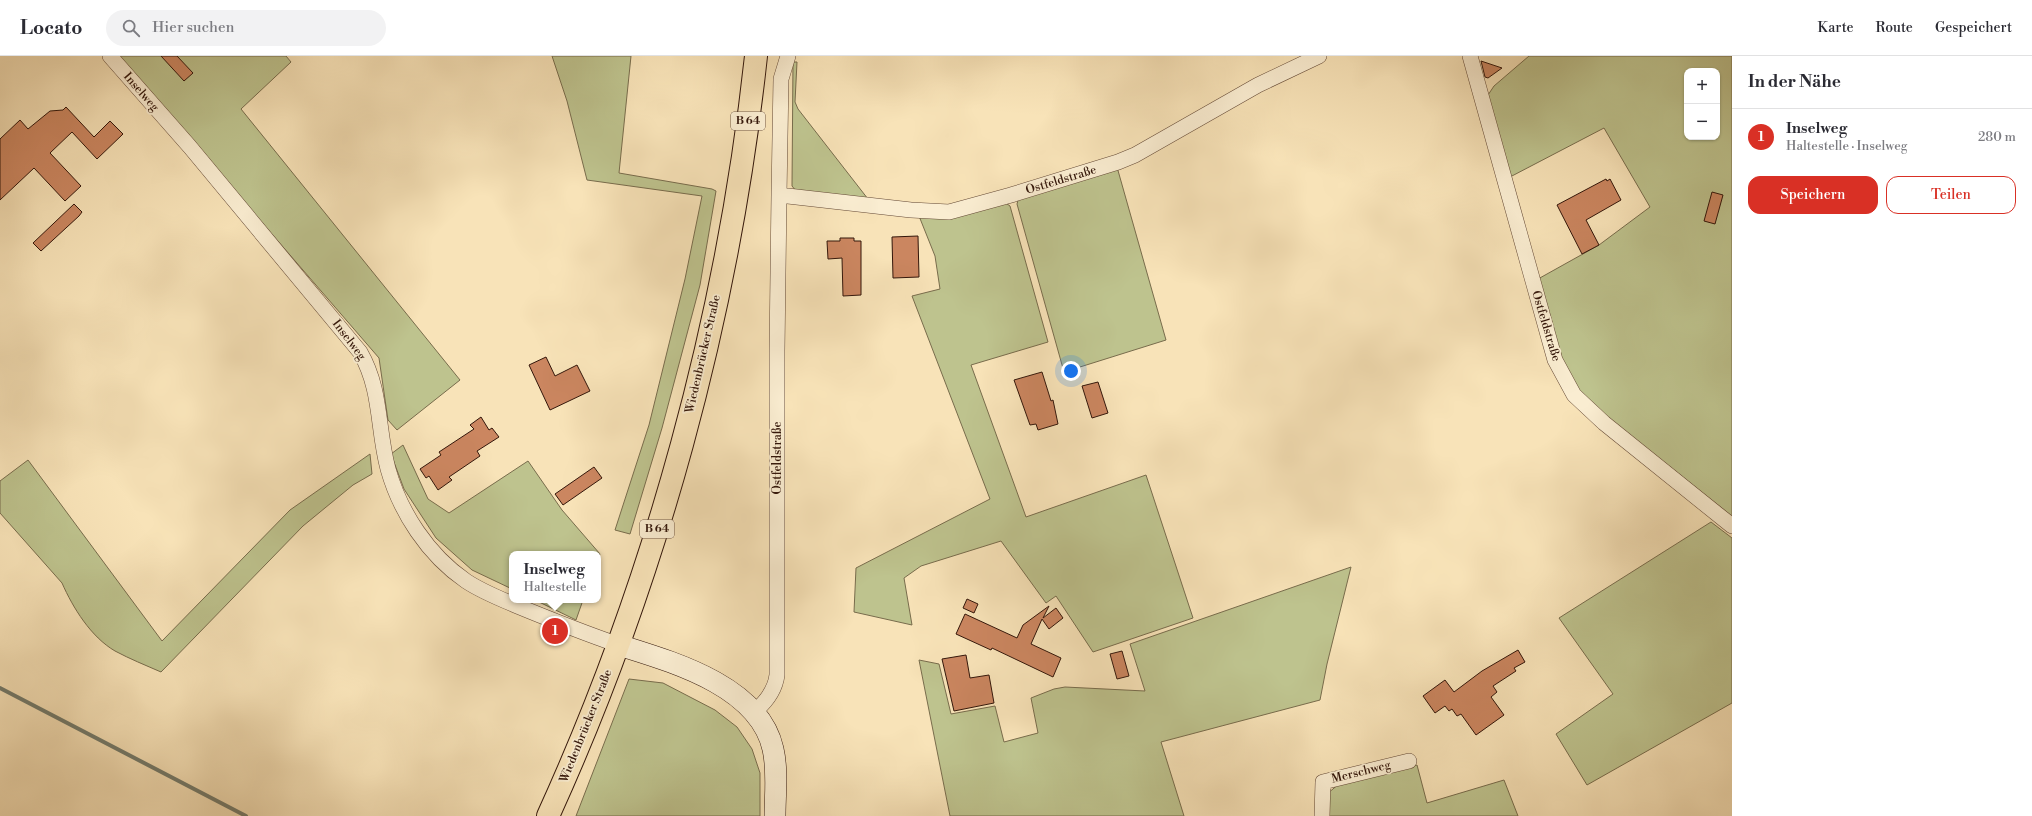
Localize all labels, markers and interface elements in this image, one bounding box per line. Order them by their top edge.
search box [106,10,386,46]
text: Locato [20,16,82,40]
icon: search [120,17,142,39]
text: Hier suchen [152,18,235,37]
text: Karte [1817,19,1854,37]
text: Route [1876,19,1913,37]
text: Gespeichert [1935,19,2012,37]
map controls [1684,68,1720,140]
button: + [1684,68,1720,104]
street label: Inselweg [120,69,163,115]
text: In der Nähe [1748,71,1841,93]
button: − [1684,104,1720,140]
road number: B 64 [731,112,765,130]
text: Inselweg [1786,119,1847,138]
text: 1 [1758,129,1764,145]
text: 280 m [1978,129,2016,145]
text: Haltestelle · Inselweg [1786,138,1908,154]
street label: Ostfeldstraße [1024,162,1098,198]
button: Speichern [1748,176,1878,214]
button: Teilen [1886,176,2016,214]
street label: Ostfeldstraße [1528,289,1564,363]
street label: Wiedenbrücker Straße [682,293,724,416]
street label: Inselweg [329,317,370,364]
your location [1061,361,1081,381]
street label: Ostfeldstraße [770,421,785,495]
road number: B 64 [640,520,674,538]
popup [509,551,601,603]
text: Inselweg [523,560,585,579]
text: Haltestelle [523,579,587,595]
pin: 1 [542,616,568,646]
street label: Wiedenbrücker Straße [556,667,616,786]
street label: Merschweg [1330,757,1393,787]

